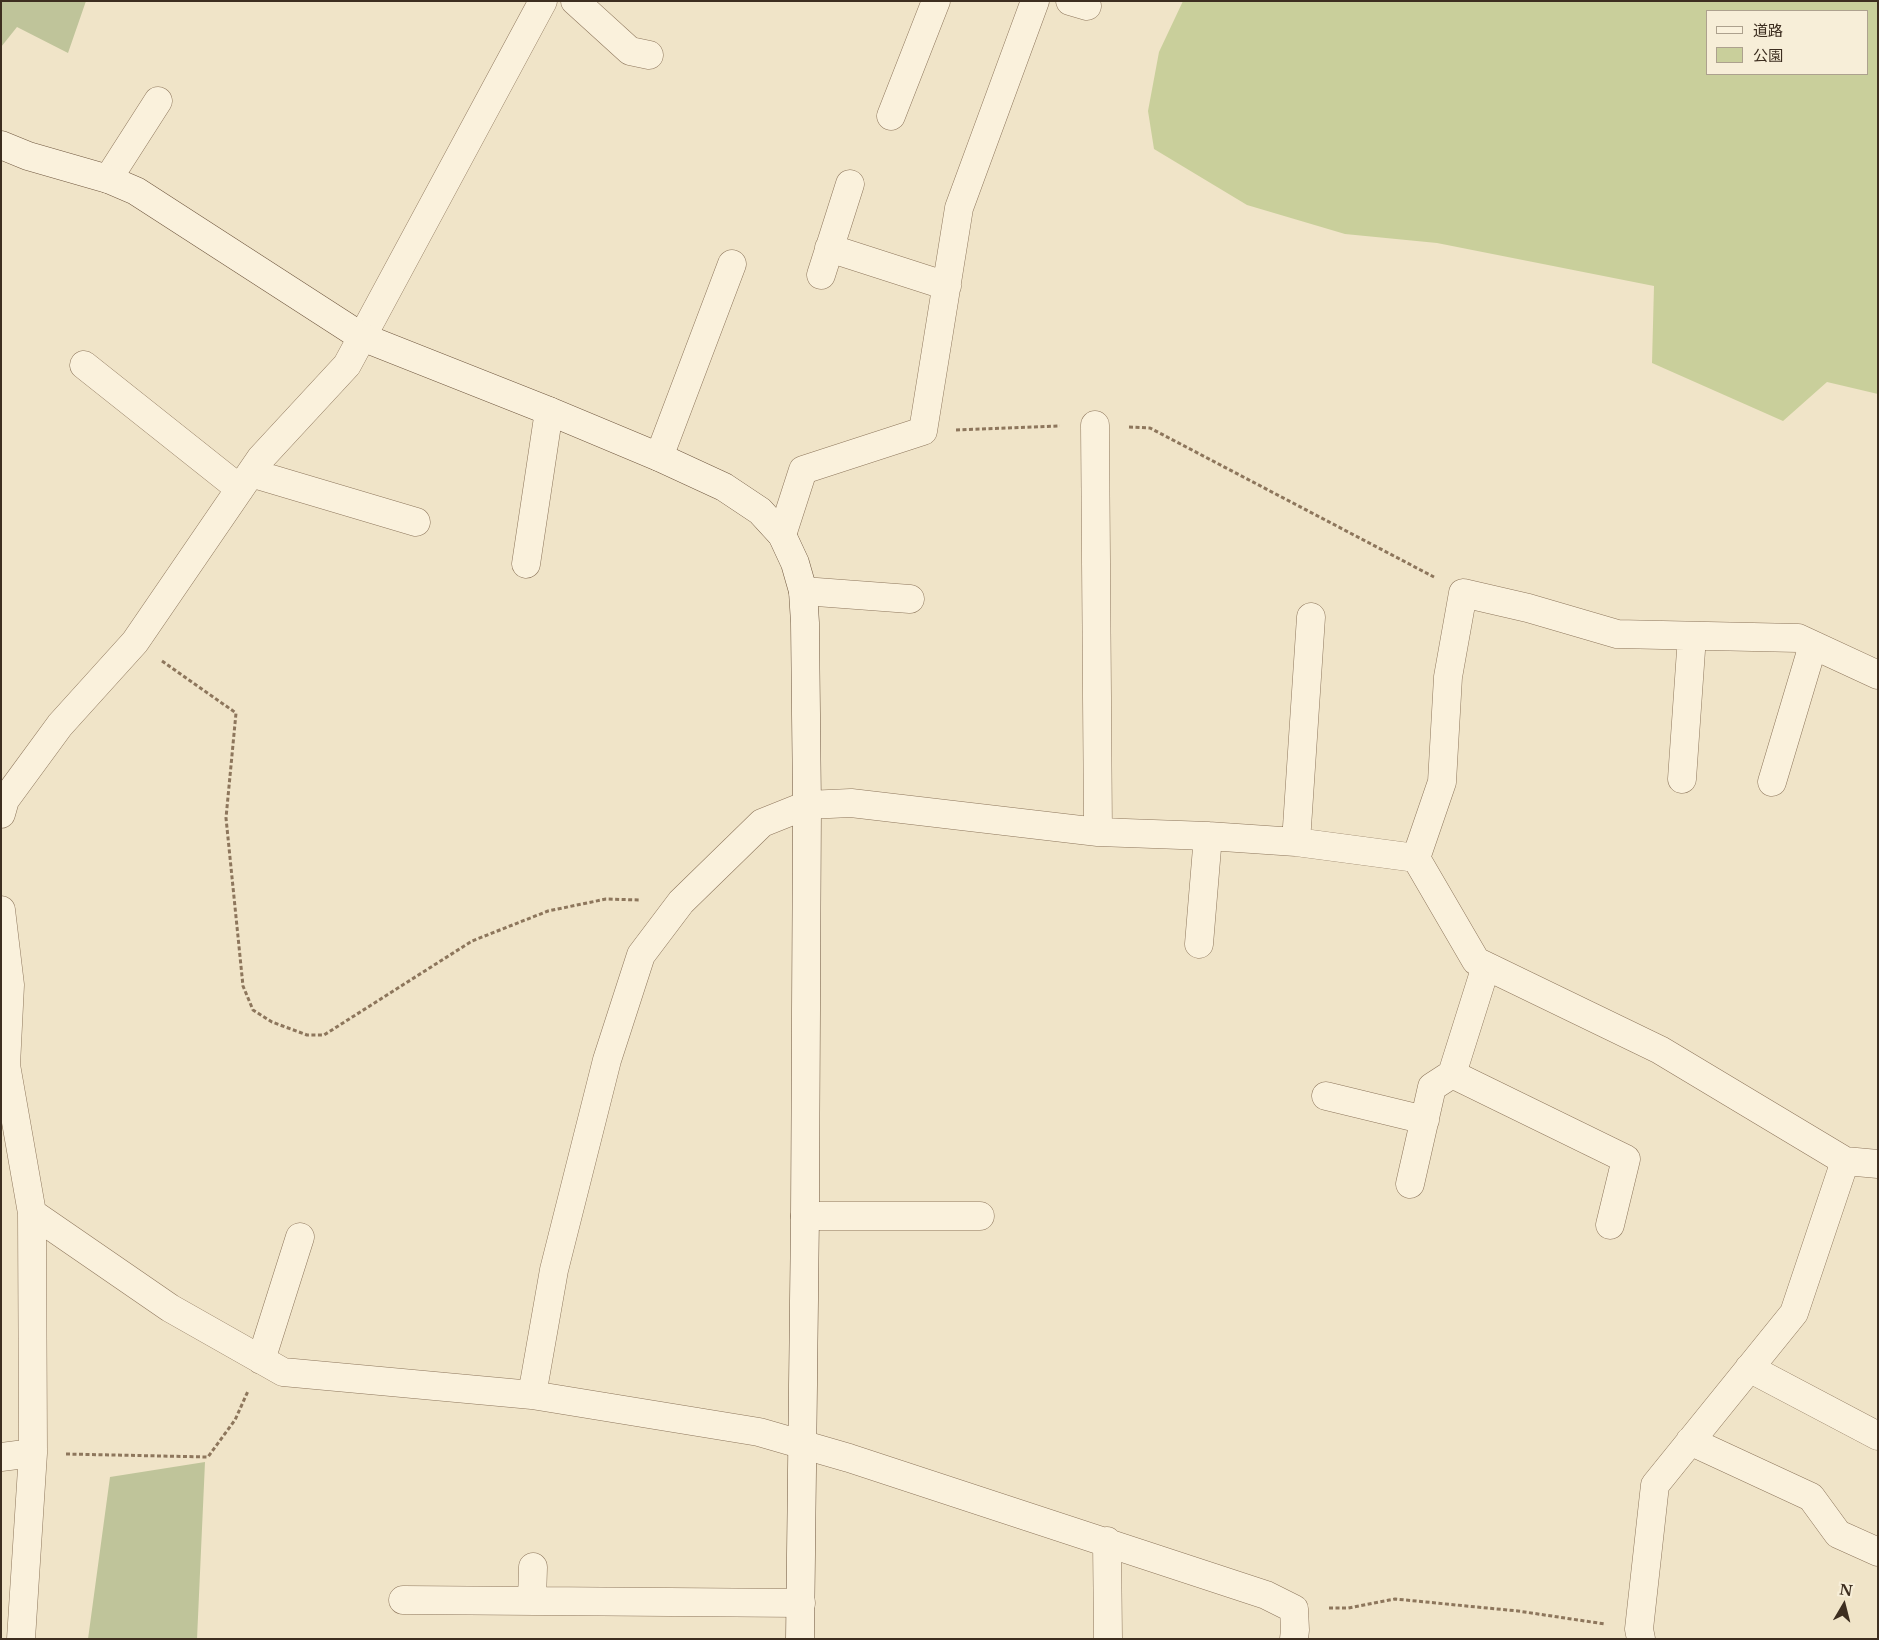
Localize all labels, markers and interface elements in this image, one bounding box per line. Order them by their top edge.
legend [1706,10,1869,75]
text: 道路 [1753,21,1783,40]
text: 公園 [1753,46,1783,65]
north arrow [1819,1580,1869,1630]
text: N [1838,1580,1854,1600]

